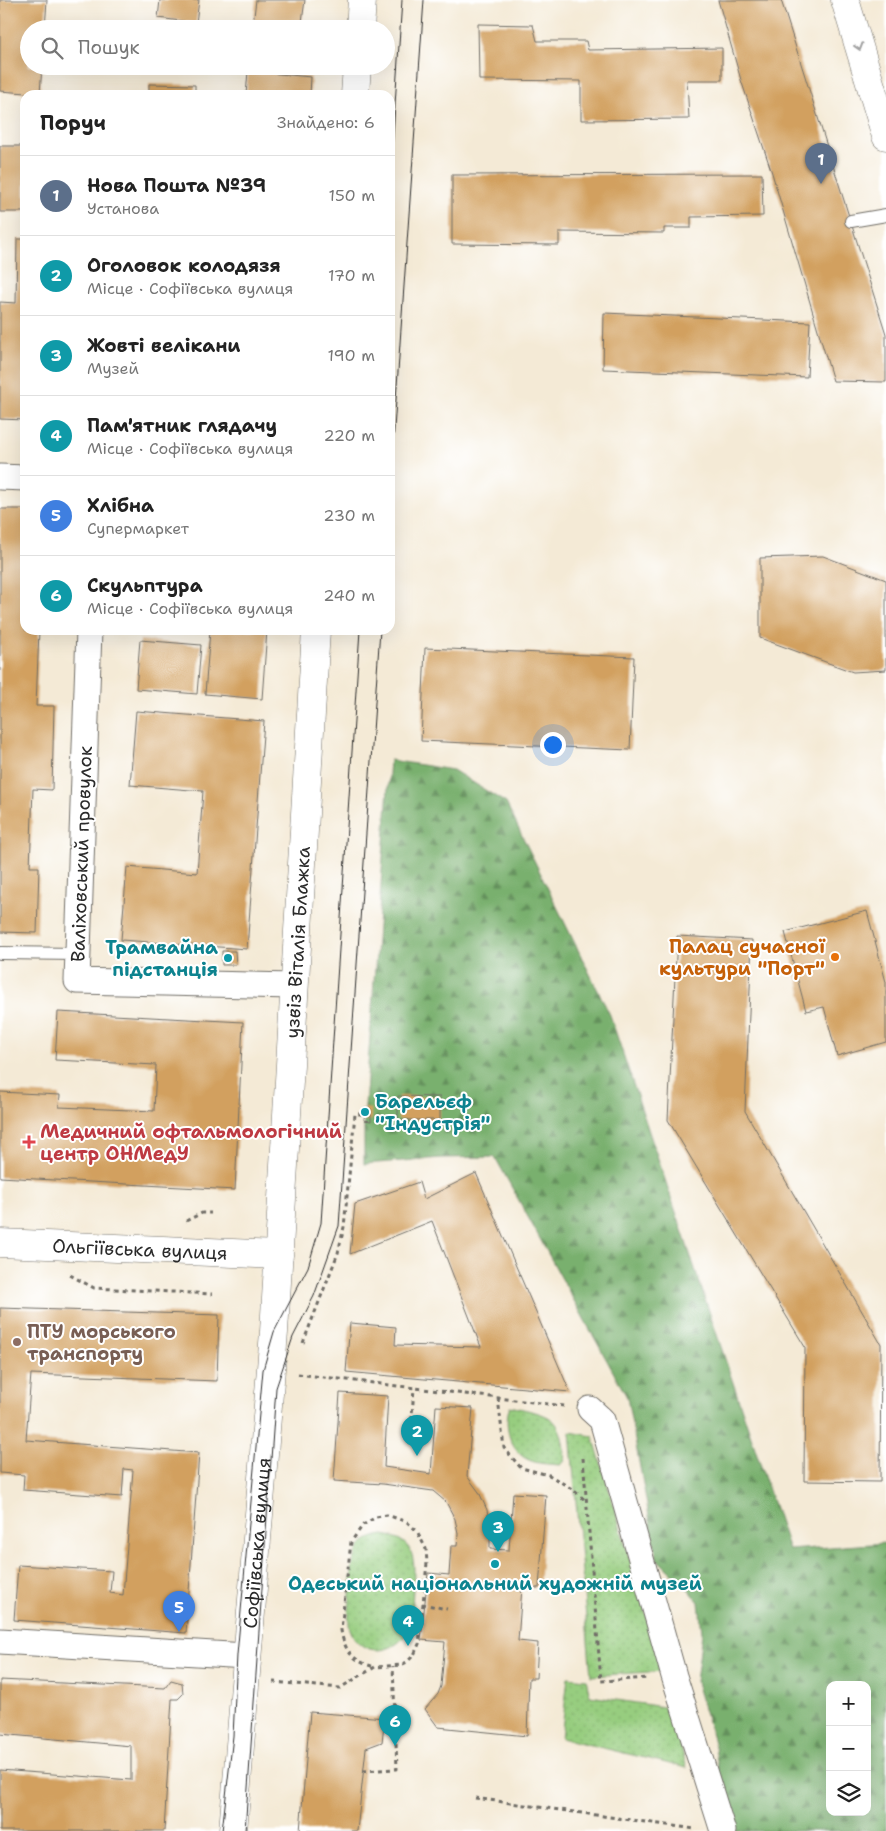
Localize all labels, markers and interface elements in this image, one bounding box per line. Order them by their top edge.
search box [20,20,395,75]
icon: search [38,34,66,62]
text: Пошук [78,35,140,60]
one-way arrow [854,42,864,50]
text: Поруч [40,109,106,137]
text: Знайдено: 6 [277,112,375,133]
pin: 1 [805,143,837,184]
text: Нова Пошта №39 [87,173,266,198]
text: 1 [52,185,60,206]
text: 150 m [328,185,375,206]
text: Установа [87,198,159,219]
text: Оголовок колодязя [87,253,281,278]
text: 2 [50,265,62,286]
text: 170 m [328,265,375,286]
text: Місце · Софіївська вулиця [87,278,293,299]
text: Жовті велікани [87,333,240,358]
text: 3 [50,345,62,366]
text: 190 m [328,345,375,366]
text: Музей [87,358,139,379]
text: Пам'ятник глядачу [87,413,277,438]
text: 4 [50,425,62,446]
text: 220 m [323,425,375,446]
text: Місце · Софіївська вулиця [87,438,293,459]
text: Хлібна [87,493,154,518]
text: 5 [51,505,61,526]
text: 230 m [323,505,375,526]
text: Супермаркет [87,518,189,539]
text: Скульптура [87,573,203,598]
text: 6 [50,585,62,606]
text: 240 m [323,585,375,606]
text: Місце · Софіївська вулиця [87,598,293,619]
your location [540,732,566,758]
street label: Валіховський провулок [65,745,98,963]
street label: узвіз Віталія Блажка [280,845,316,1039]
place label: Палац сучасної культури "Порт" [659,934,826,981]
place label: Трамвайна підстанція [105,935,218,982]
marker: Палац сучасної культури "Порт" [829,951,841,963]
marker: Трамвайна підстанція [222,952,234,964]
place label: Барельєф "Індустрія" [375,1089,491,1136]
marker: Барельєф "Індустрія" [359,1106,371,1118]
place label: Медичний офтальмологічний центр ОНМедУ [40,1119,342,1166]
marker: Медичний офтальмологічний центр ОНМедУ [22,1135,36,1149]
street label: Ольгіївська вулиця [52,1233,228,1266]
place label: ПТУ морського транспорту [27,1319,176,1366]
marker: ПТУ морського транспорту [11,1336,23,1348]
pin: 2 [401,1415,433,1456]
street label: Софіївська вулиця [238,1457,277,1630]
pin: 3 [482,1511,514,1552]
marker: Одеський національний художній музей [489,1558,501,1570]
place label: Одеський національний художній музей [288,1571,702,1596]
pin: 5 [163,1591,195,1632]
pin: 4 [392,1605,424,1646]
map controls [826,1681,871,1816]
button: + [826,1681,871,1726]
pin: 6 [379,1705,411,1746]
button: − [826,1726,871,1771]
button: layers [826,1771,871,1816]

